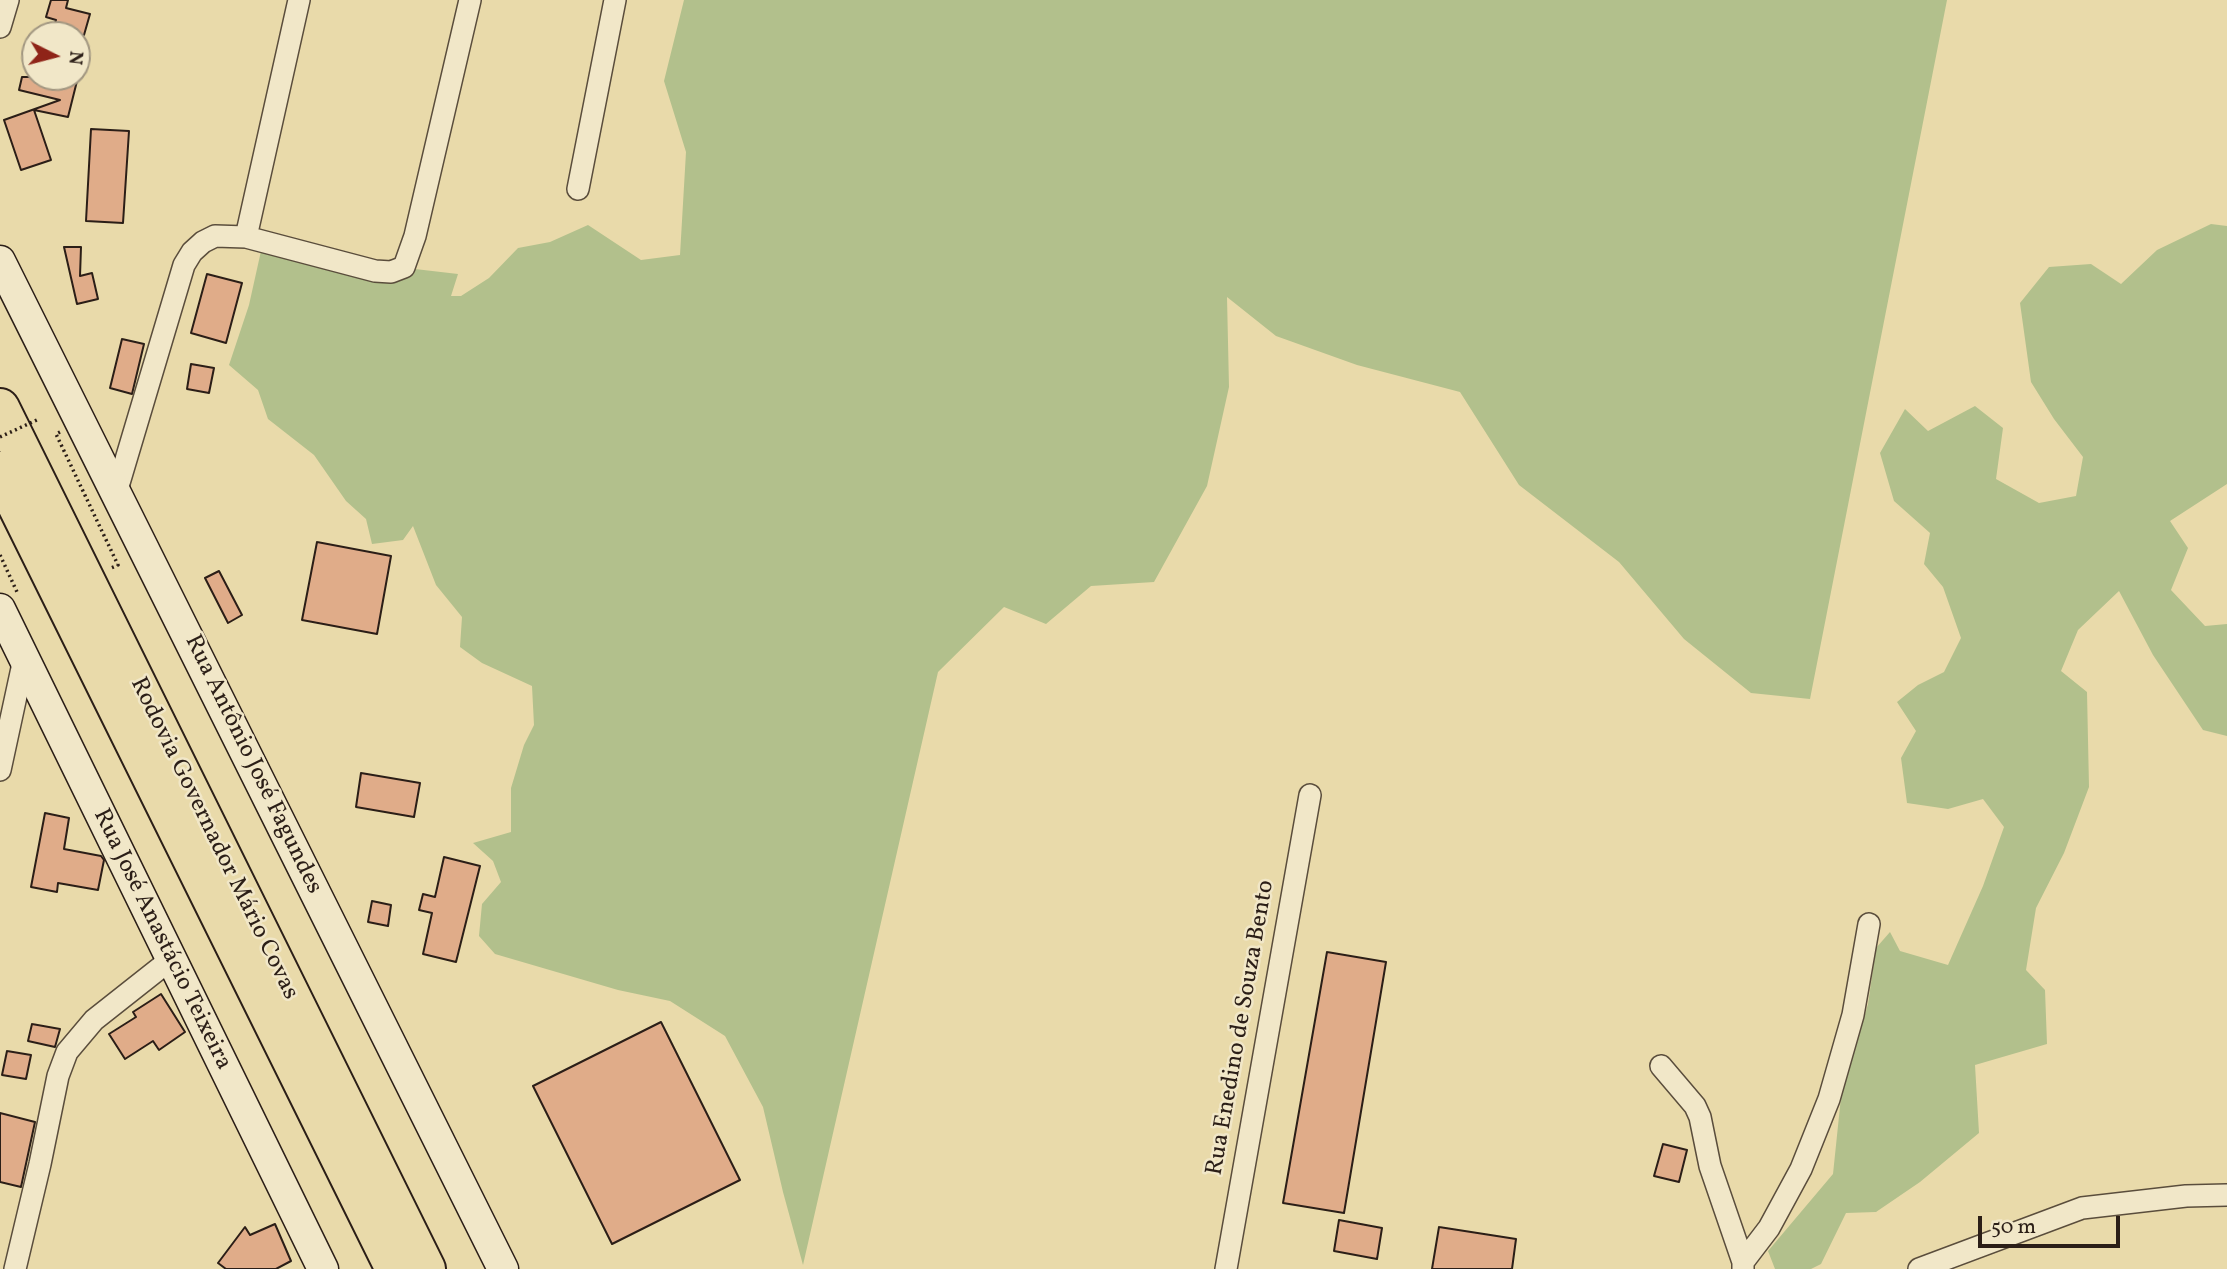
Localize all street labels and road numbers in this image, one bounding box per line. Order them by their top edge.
street label: Rua Antônio José Fagundes [177,631,327,899]
street label: Rodovia Governador Mário Covas [122,673,304,1005]
street label: Rua José Anastácio Teixeira [85,805,237,1075]
street label: Rua Enedino de Souza Bento [1202,878,1282,1178]

